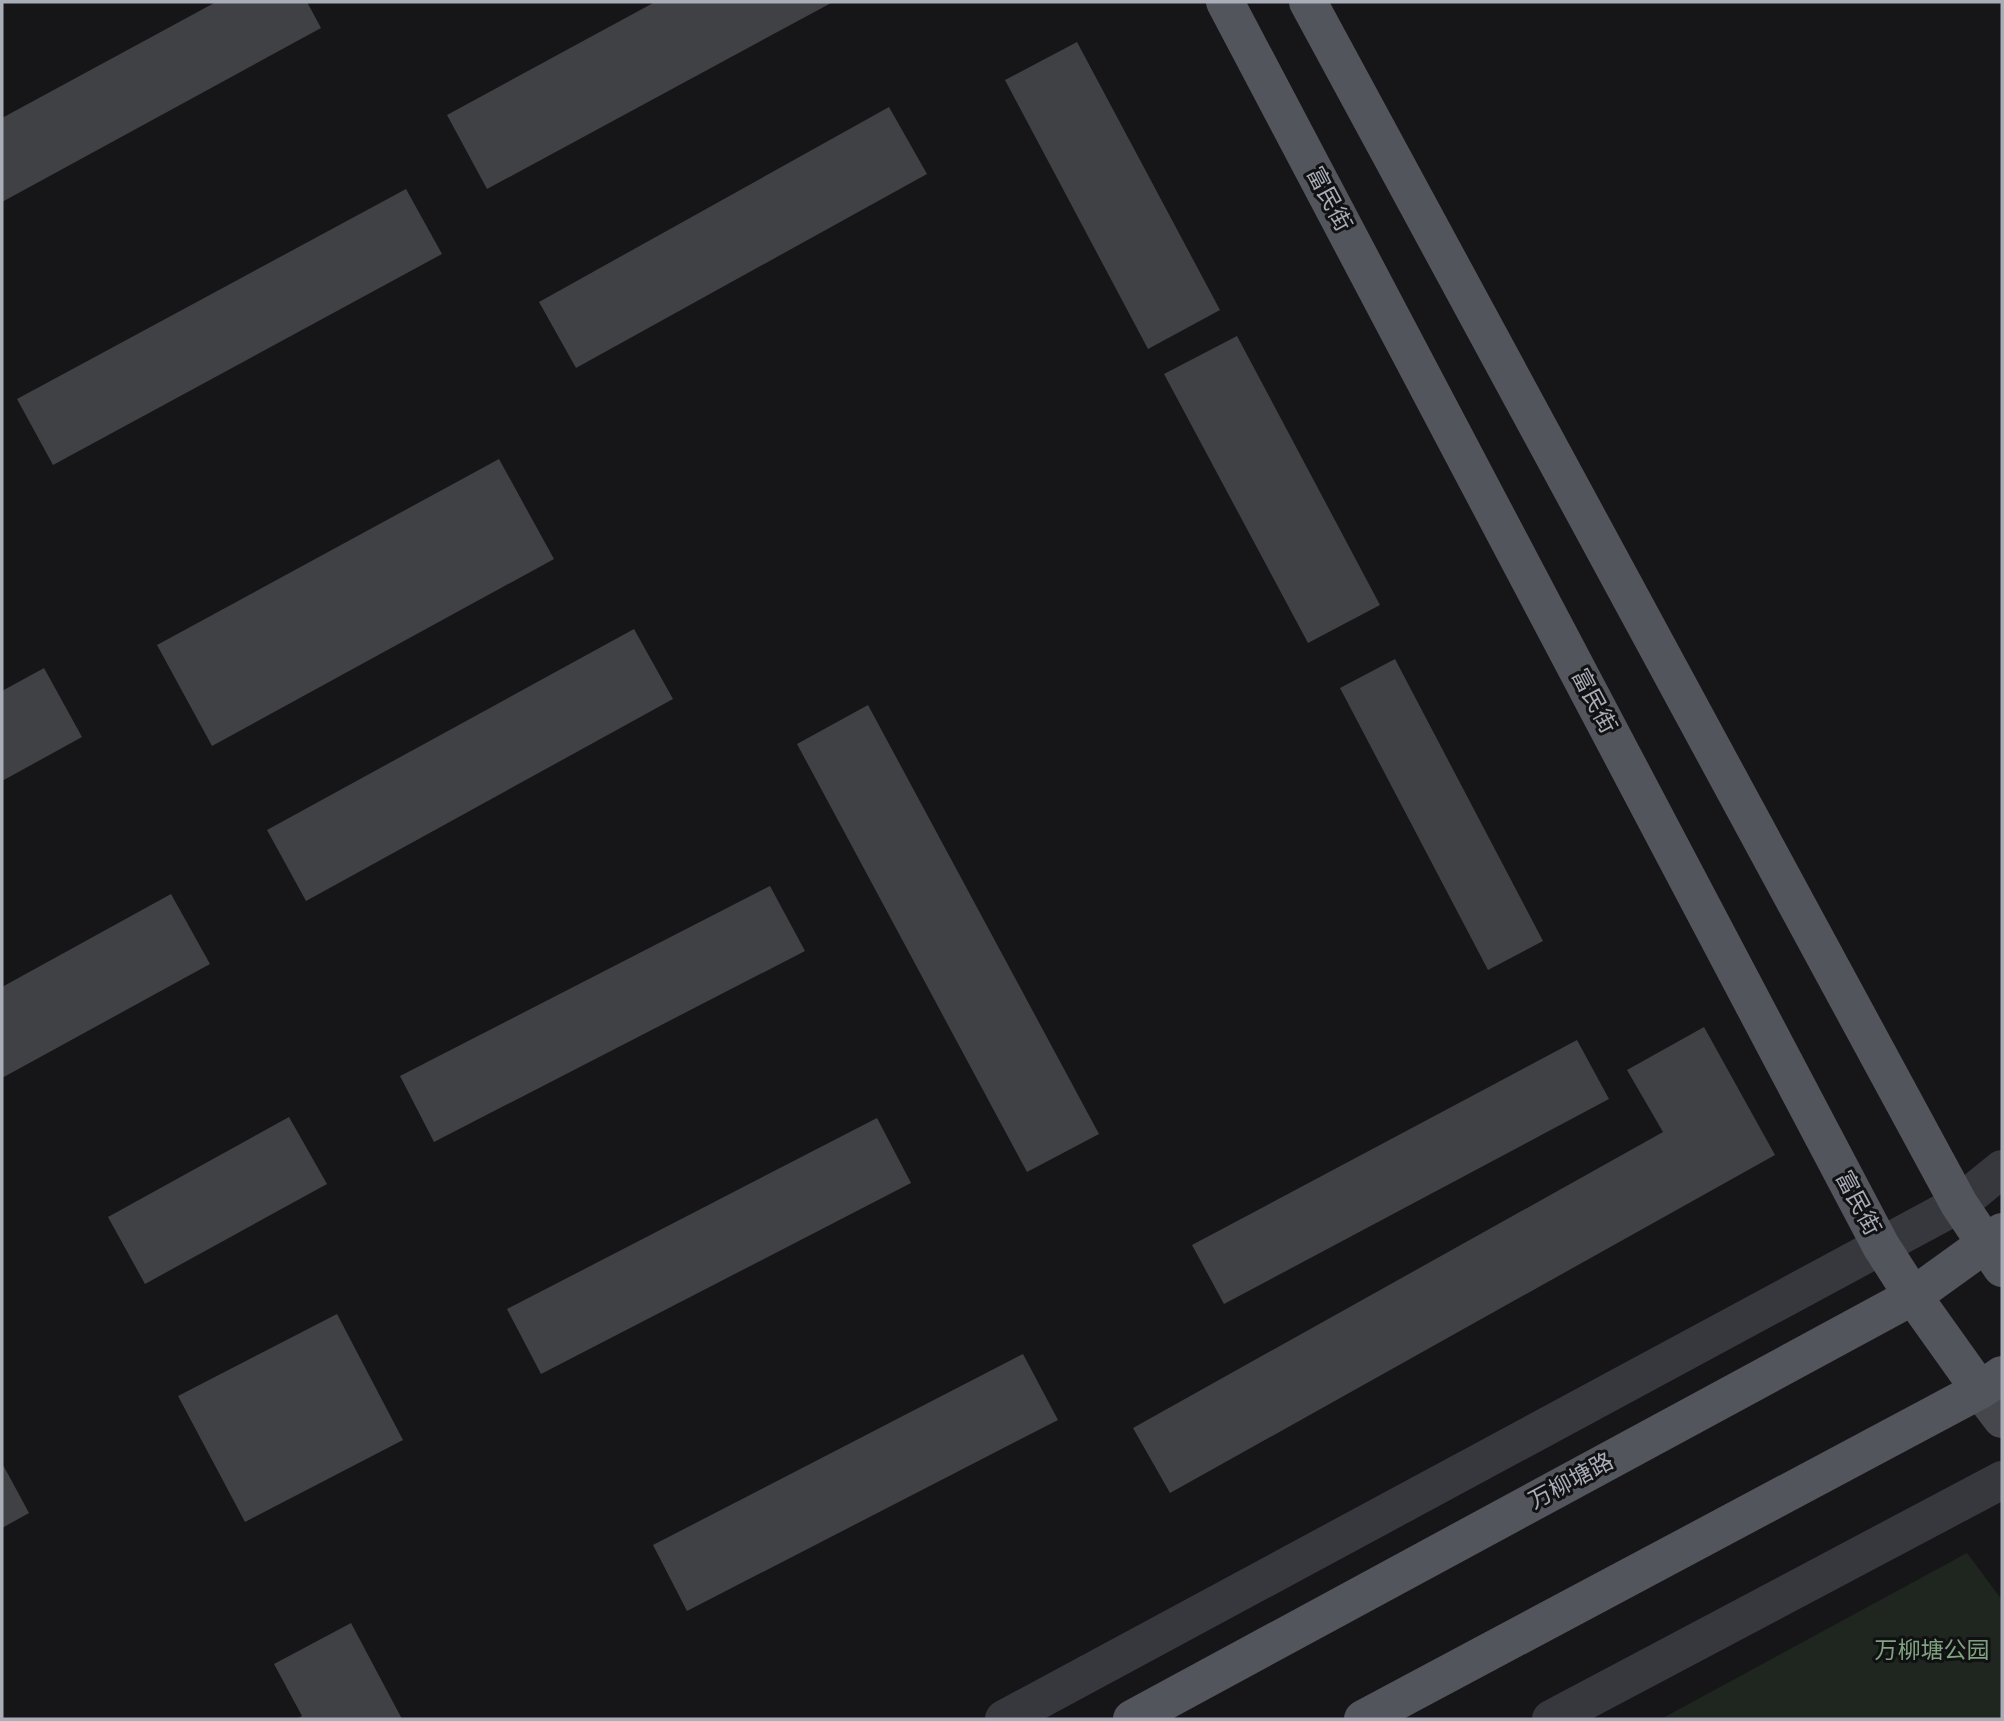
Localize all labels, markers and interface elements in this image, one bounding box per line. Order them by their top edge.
street label: 富民街 [1301,162,1357,236]
street label: 富民街 [1566,664,1622,738]
street label: 富民街 [1830,1166,1886,1240]
street label: 万柳塘路 [1524,1447,1618,1515]
park label: 万柳塘公园 [1875,1637,1990,1664]

